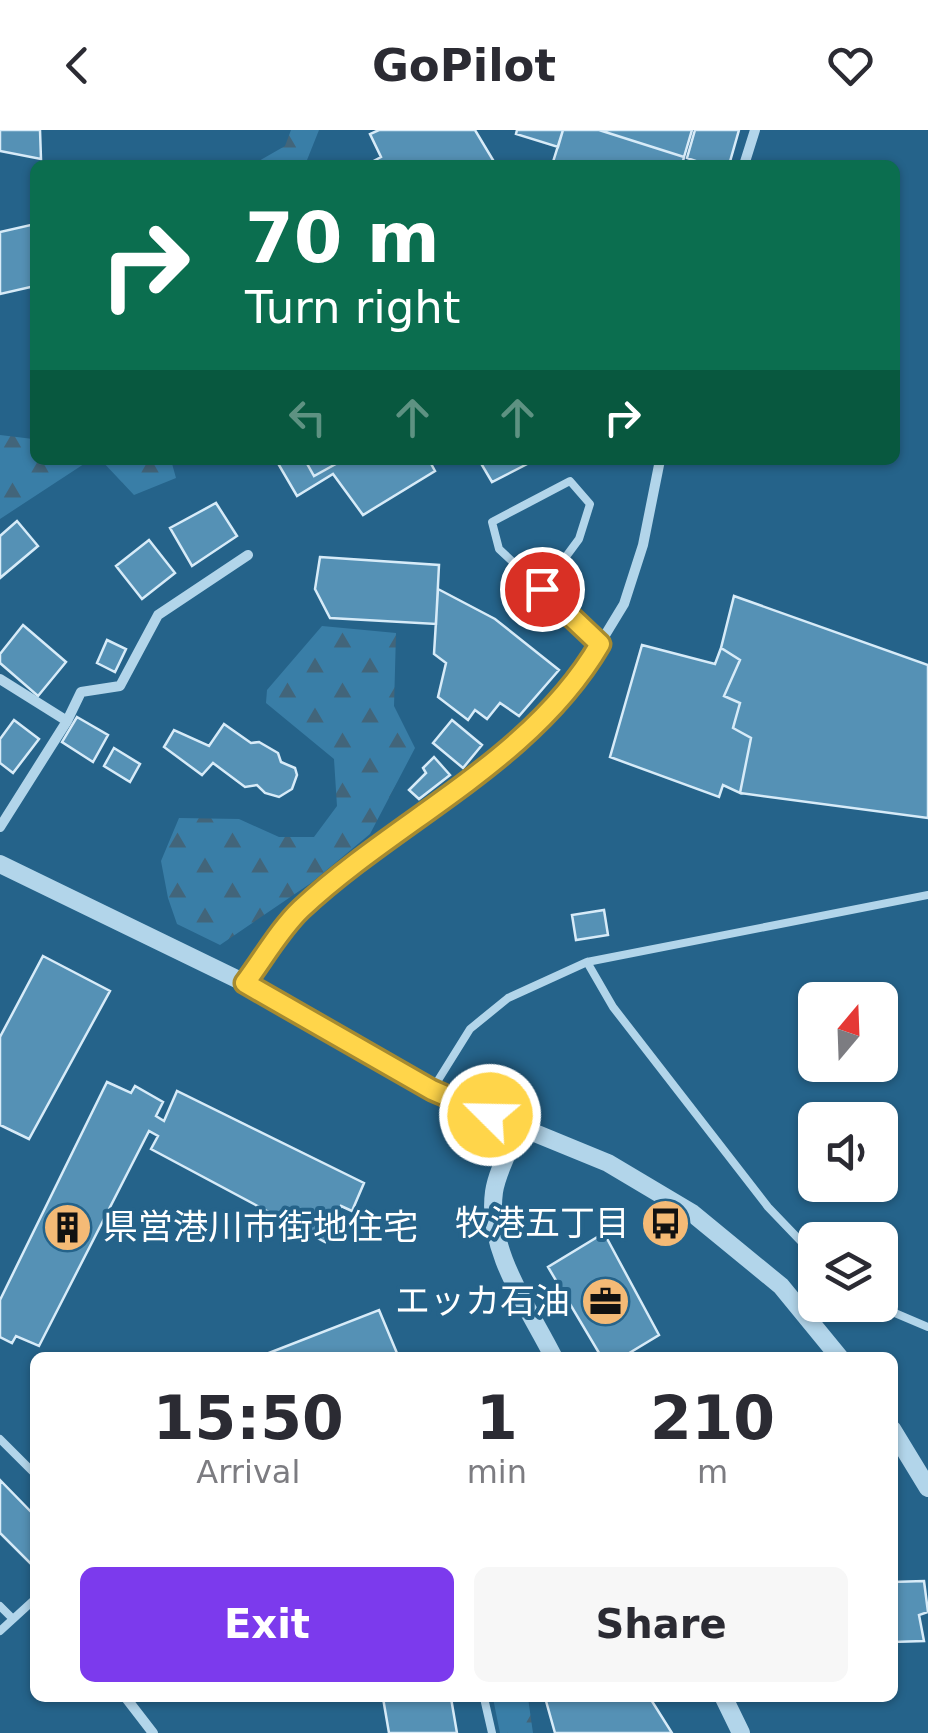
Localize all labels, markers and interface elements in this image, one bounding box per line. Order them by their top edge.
icon: back [50,38,105,93]
icon: heart [823,38,878,93]
text: GoPilot [372,39,556,92]
text: 70 m [245,197,440,279]
icon: right [80,200,210,330]
text: Turn right [245,281,460,334]
icon: left [280,390,335,445]
icon: ahead [385,390,440,445]
icon: ahead [490,390,545,445]
icon: right [595,390,650,445]
pin [500,547,585,632]
icon: arrive [515,562,570,617]
north arrow [798,982,898,1082]
map controls [798,982,898,1322]
position arrow [438,1063,542,1167]
button: sound [798,1102,898,1202]
bus stop icon: 牧港五丁目 [639,1197,691,1249]
building icon: 県営港川市街地住宅 [42,1201,94,1253]
place label: 牧港五丁目 [455,1203,630,1243]
place label: 県営港川市街地住宅 [103,1207,418,1247]
button: layers [798,1222,898,1322]
office icon: エッカ石油 [579,1275,631,1327]
place label: エッカ石油 [395,1281,570,1321]
text: 15:50 [153,1383,344,1453]
text: 1 [476,1383,518,1453]
text: 210 [650,1383,775,1453]
text: Arrival [196,1453,300,1491]
text: min [467,1453,527,1491]
text: m [697,1453,728,1491]
button: Exit [80,1567,454,1682]
button: Share [474,1567,848,1682]

